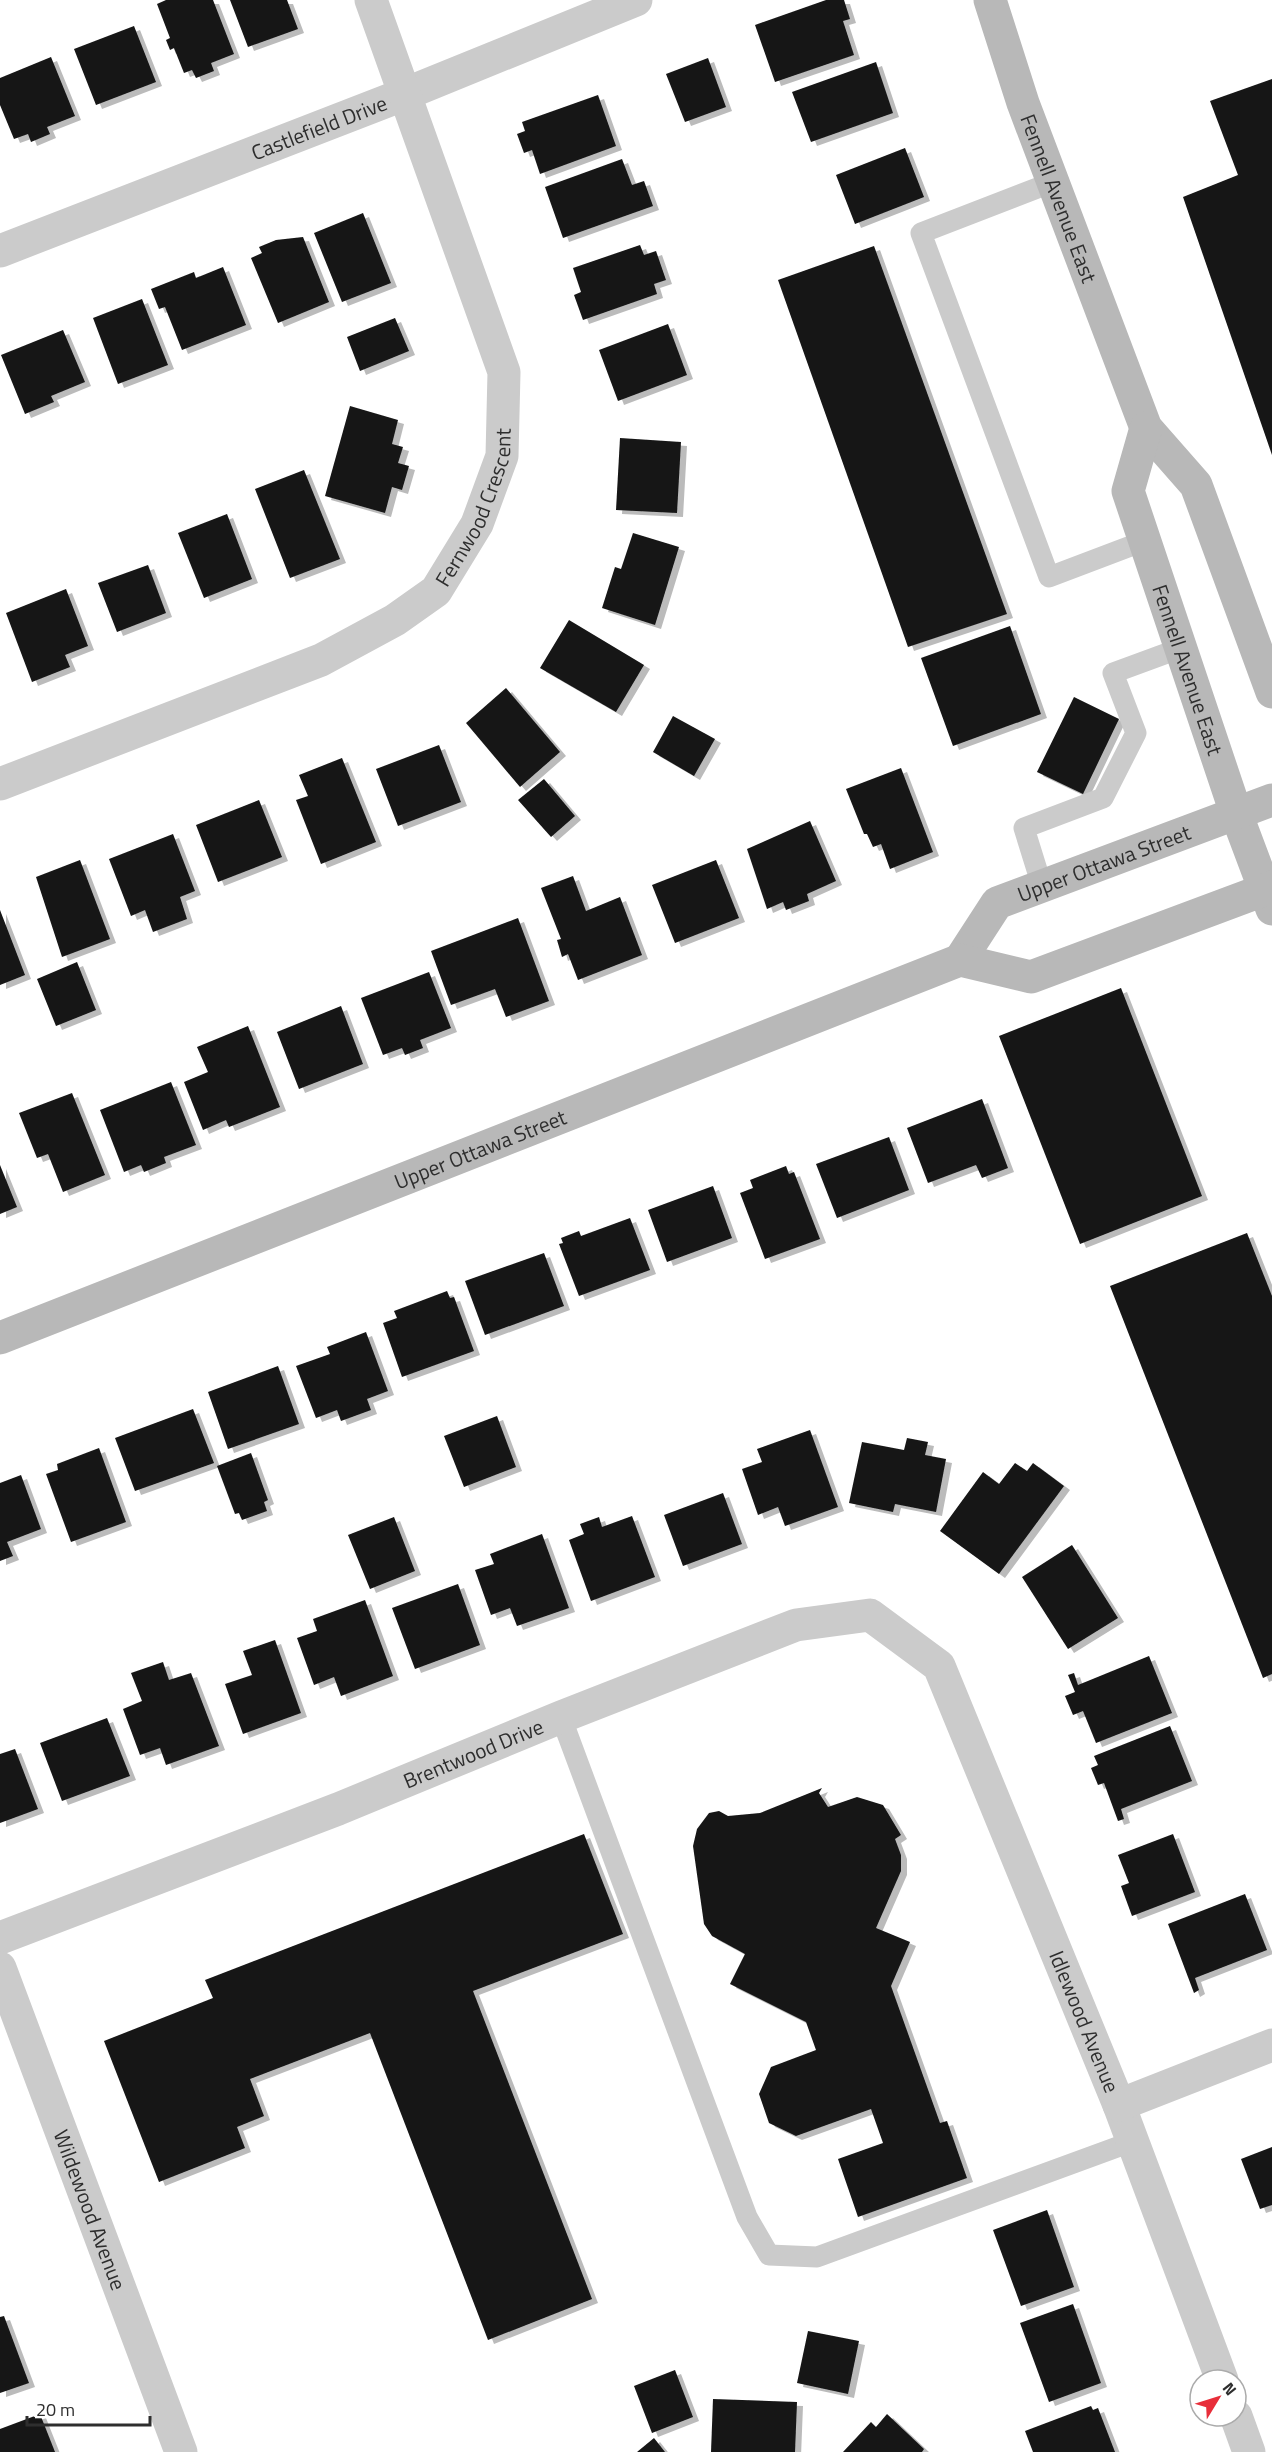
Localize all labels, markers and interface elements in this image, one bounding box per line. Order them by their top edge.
street label: Castlefield Drive [246,87,391,168]
street label: Fennell Avenue East [1013,109,1106,288]
street label: Fernwood Crescent [427,427,519,592]
street label: Fennell Avenue East [1144,580,1232,760]
street label: Upper Ottawa Street [1013,816,1195,910]
street label: Upper Ottawa Street [389,1100,572,1197]
street label: Brentwood Drive [398,1710,548,1796]
street label: Idlewood Avenue [1041,1945,1128,2097]
street label: Wildewood Avenue [46,2125,135,2295]
north arrow [1188,2368,1248,2428]
text: N [1217,2377,1243,2401]
scale bar [27,2389,150,2427]
text: 20 m [36,2396,75,2423]

